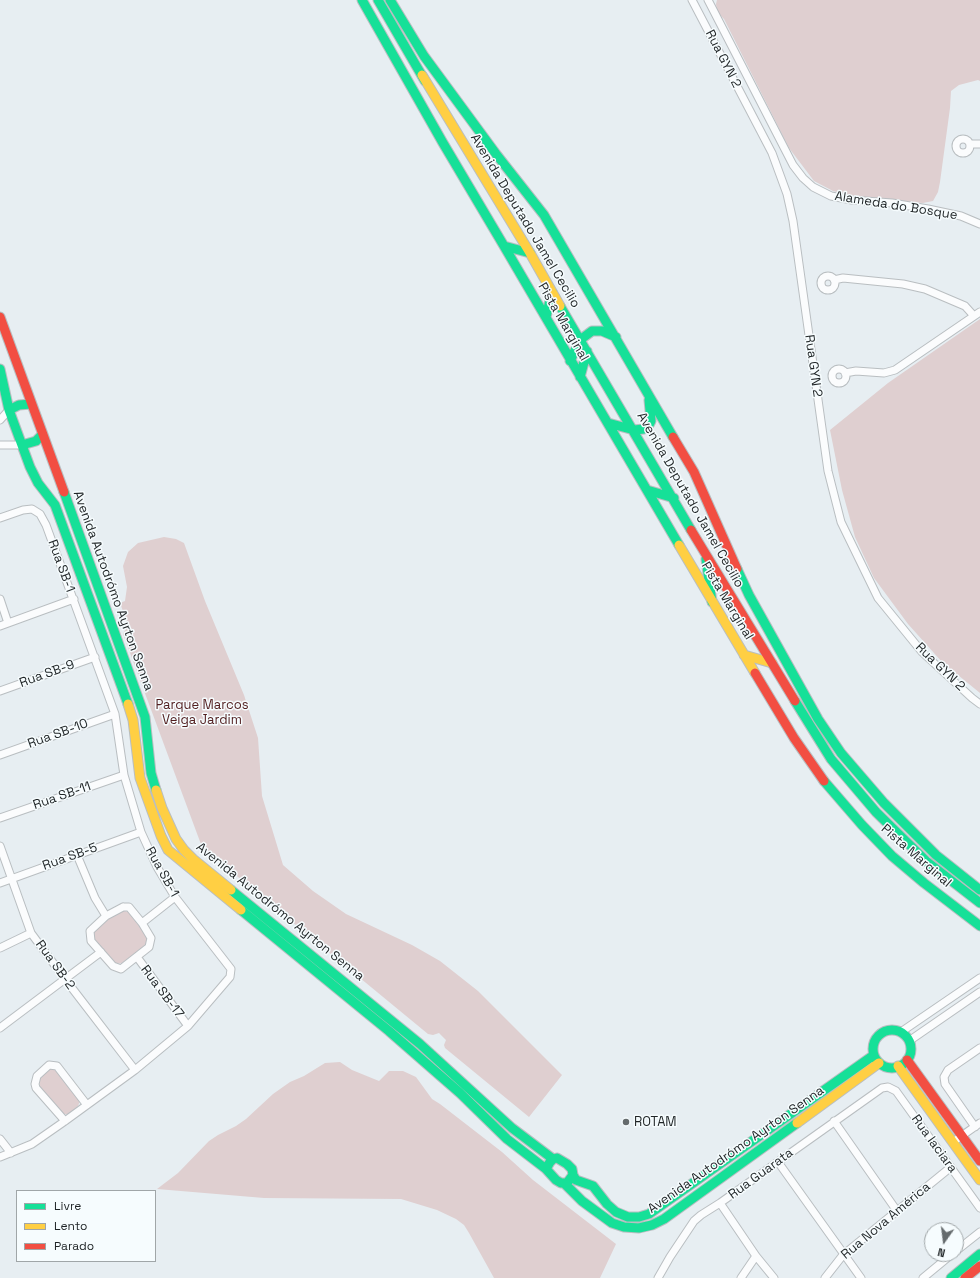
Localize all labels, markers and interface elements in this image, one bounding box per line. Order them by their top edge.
street label: Rua GYN 2 [702,27,744,91]
street label: Avenida Deputado Jamel Cecilio [467,131,583,311]
street label: Alameda do Bosque [833,189,959,223]
street label: Pista Marginal [534,280,592,364]
street label: Rua GYN 2 [801,334,825,398]
street label: Avenida Deputado Jamel Cecilio [633,409,747,591]
street label: Avenida Autodrómo Ayrton Senna [70,489,156,693]
street label: Rua SB-1 [44,538,78,594]
street label: Pista Marginal [698,559,756,643]
street label: Rua GYN 2 [912,640,968,694]
street label: Rua SB-9 [17,657,77,691]
park label: Parque Marcos Veiga Jardim [155,697,249,728]
street label: Rua SB-10 [26,716,90,752]
street label: Rua SB-11 [31,779,93,813]
street label: Pista Marginal [878,821,954,891]
street label: Avenida Autodrómo Ayrton Senna [193,839,367,985]
street label: Rua SB-5 [40,840,100,874]
street label: Rua SB-1 [142,844,182,900]
street label: Rua SB-2 [32,937,78,993]
street label: Rua SB-17 [137,962,187,1022]
street label: Avenida Autodrómo Ayrton Senna [645,1083,827,1217]
street label: Rua Iaciara [908,1112,960,1176]
place label: ROTAM [634,1114,677,1130]
marker: ROTAM [621,1117,631,1127]
street label: Rua Guarata [726,1145,796,1203]
street label: Rua Nova América [838,1179,934,1263]
legend [16,1190,156,1262]
text: Livre [54,1198,81,1214]
text: Lento [54,1218,88,1234]
north arrow [924,1222,964,1262]
text: Parado [54,1238,94,1254]
text: N [936,1245,947,1260]

